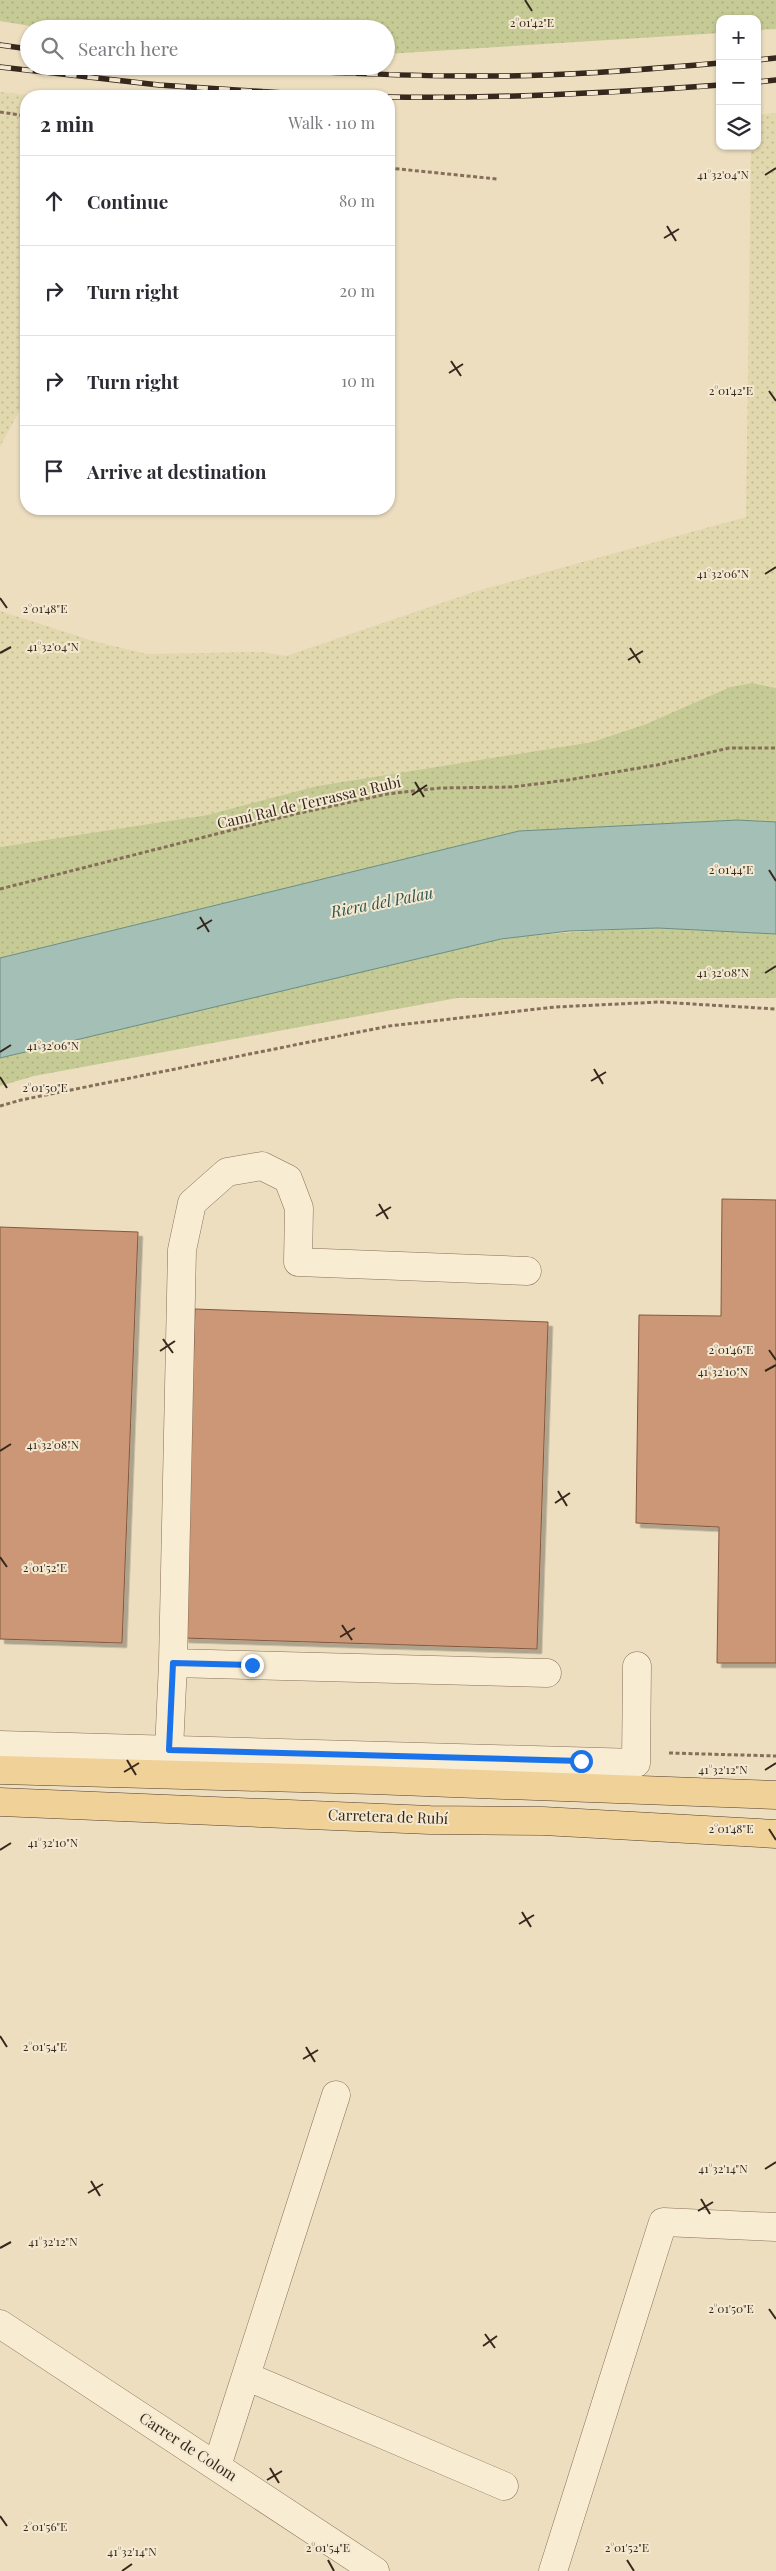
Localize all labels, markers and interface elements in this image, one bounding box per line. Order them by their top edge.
text: 2°01'42"E [510,14,554,30]
map controls [716,15,761,150]
button: + [716,15,761,60]
search box [20,20,395,75]
icon: search [38,34,66,62]
text: Search here [78,35,178,61]
button: − [716,60,761,105]
button: layers [716,105,761,150]
text: 2 min [40,109,94,137]
text: Walk · 110 m [288,112,375,133]
text: 41°32'04"N [697,166,749,182]
icon: ahead [40,187,68,215]
text: Continue [87,188,168,214]
text: 80 m [339,190,375,211]
icon: right [40,277,68,305]
text: Turn right [87,278,179,304]
text: 20 m [340,280,375,301]
icon: right [40,367,68,395]
text: Turn right [87,368,179,394]
text: 10 m [341,370,375,391]
text: 2°01'42"E [709,382,753,398]
icon: arrive [40,457,68,485]
text: Arrive at destination [87,458,267,484]
text: 41°32'06"N [697,565,750,581]
text: 2°01'48"E [23,600,68,616]
text: 41°32'04"N [27,638,79,654]
street label: Camí Ral de Terrassa a Rubí [215,771,403,833]
text: 2°01'44"E [709,861,753,877]
water label: Riera del Palau [328,881,435,922]
text: 41°32'08"N [697,964,750,980]
text: 41°32'06"N [27,1037,80,1053]
text: 2°01'50"E [22,1079,68,1095]
text: 2°01'46"E [709,1341,753,1357]
text: 41°32'10"N [698,1363,749,1379]
text: 41°32'08"N [27,1436,80,1452]
text: 2°01'52"E [23,1559,67,1575]
route end [241,1654,264,1677]
route start [570,1750,593,1773]
text: 41°32'12"N [698,1761,748,1777]
street label: Carretera de Rubí [328,1804,449,1828]
text: 2°01'48"E [709,1820,754,1836]
text: 41°32'10"N [28,1834,79,1850]
text: 2°01'54"E [23,2038,67,2054]
text: 41°32'14"N [698,2160,748,2176]
text: 41°32'12"N [28,2233,78,2249]
text: 2°01'50"E [708,2300,754,2316]
street label: Carrer de Colom [136,2407,242,2486]
text: 2°01'56"E [23,2518,67,2534]
text: 2°01'54"E [306,2539,350,2555]
text: 2°01'52"E [605,2539,649,2555]
text: 41°32'14"N [107,2543,157,2559]

